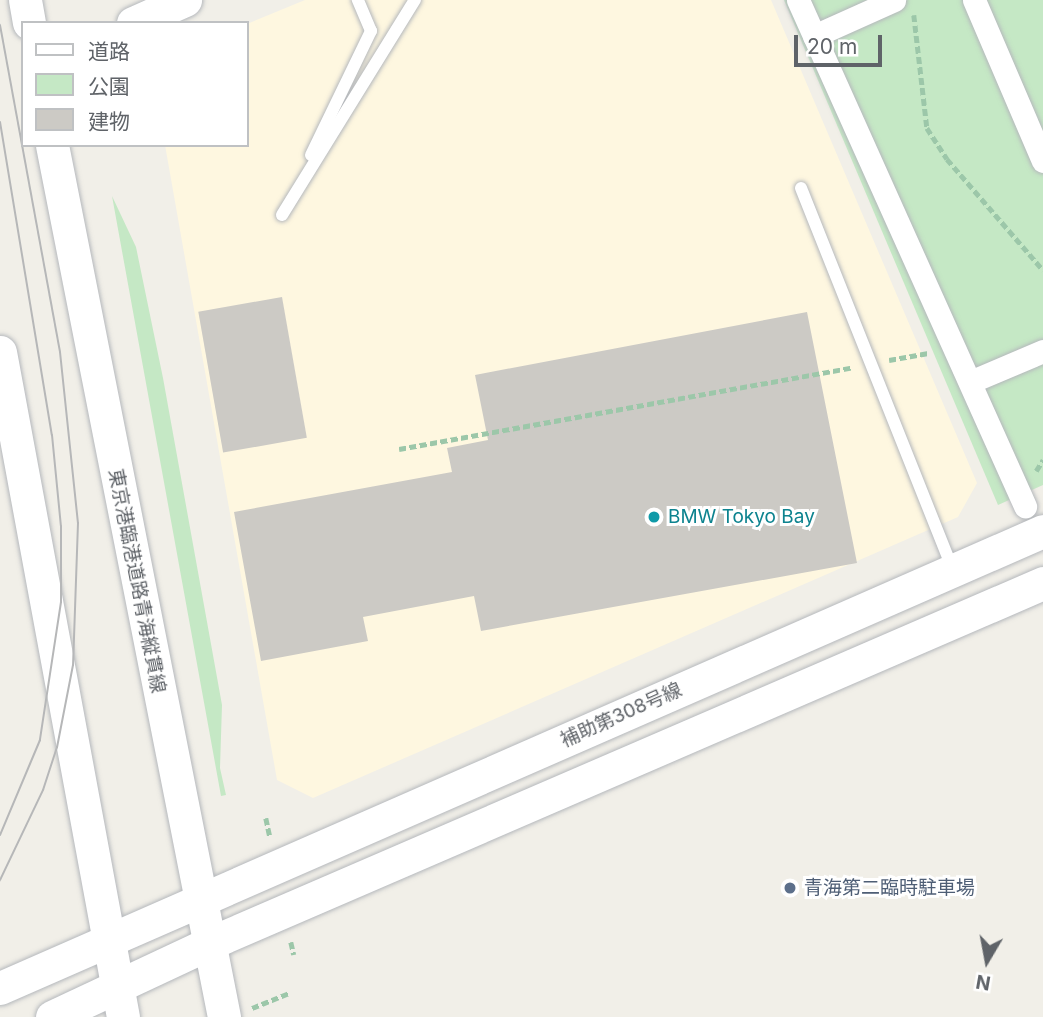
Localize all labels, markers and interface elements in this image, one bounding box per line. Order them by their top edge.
legend [21,21,248,147]
scale bar [798,21,886,65]
text: 20 m [807,34,857,59]
text: 道路 [88,39,130,64]
text: 公園 [88,74,130,99]
text: 建物 [88,109,130,134]
street label: 東京港臨港道路青海縦貫線 [104,467,170,695]
place label: BMW Tokyo Bay [668,506,815,528]
marker: BMW Tokyo Bay [646,509,662,525]
street label: 補助第308号線 [557,678,685,752]
place label: 青海第二臨時駐車場 [804,877,975,899]
marker: 青海第二臨時駐車場 [782,880,798,896]
north arrow [952,926,1022,996]
text: N [974,970,992,995]

